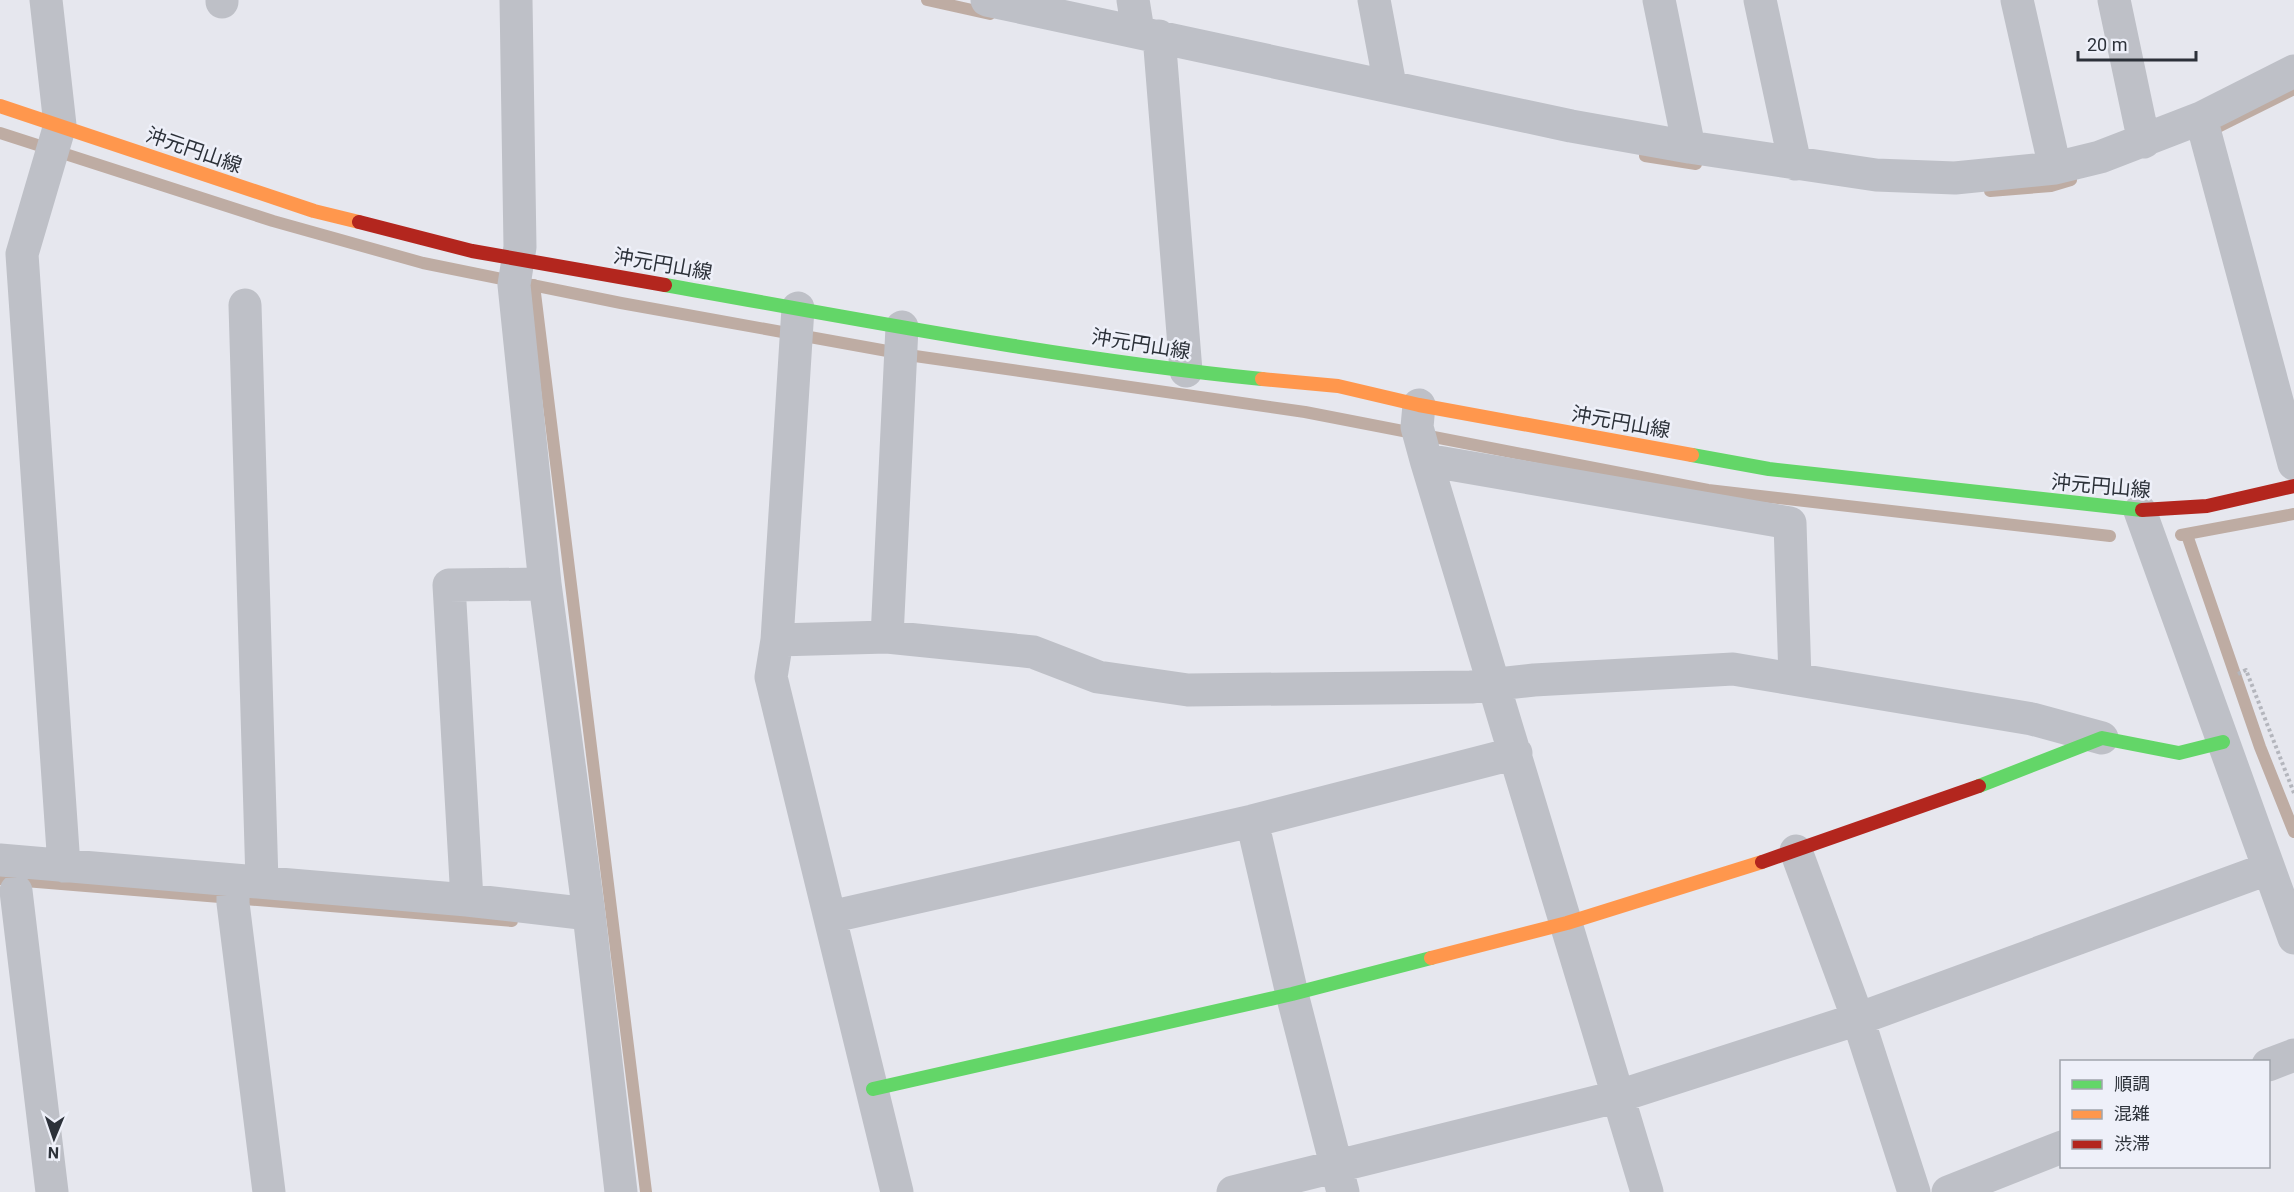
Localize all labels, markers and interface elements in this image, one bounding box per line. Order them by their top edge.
scale bar [2078,24,2196,62]
text: 20 m [2087,34,2127,55]
street label: 沖元円山線 [143,122,245,178]
street label: 沖元円山線 [612,243,714,285]
street label: 沖元円山線 [1090,324,1192,364]
street label: 沖元円山線 [1570,401,1672,443]
street label: 沖元円山線 [2050,470,2152,502]
legend [2060,1060,2270,1168]
text: 順調 [2114,1073,2150,1094]
text: 混雑 [2114,1103,2150,1124]
north arrow [24,1108,84,1168]
text: 渋滞 [2114,1133,2150,1154]
text: N [48,1143,59,1162]

